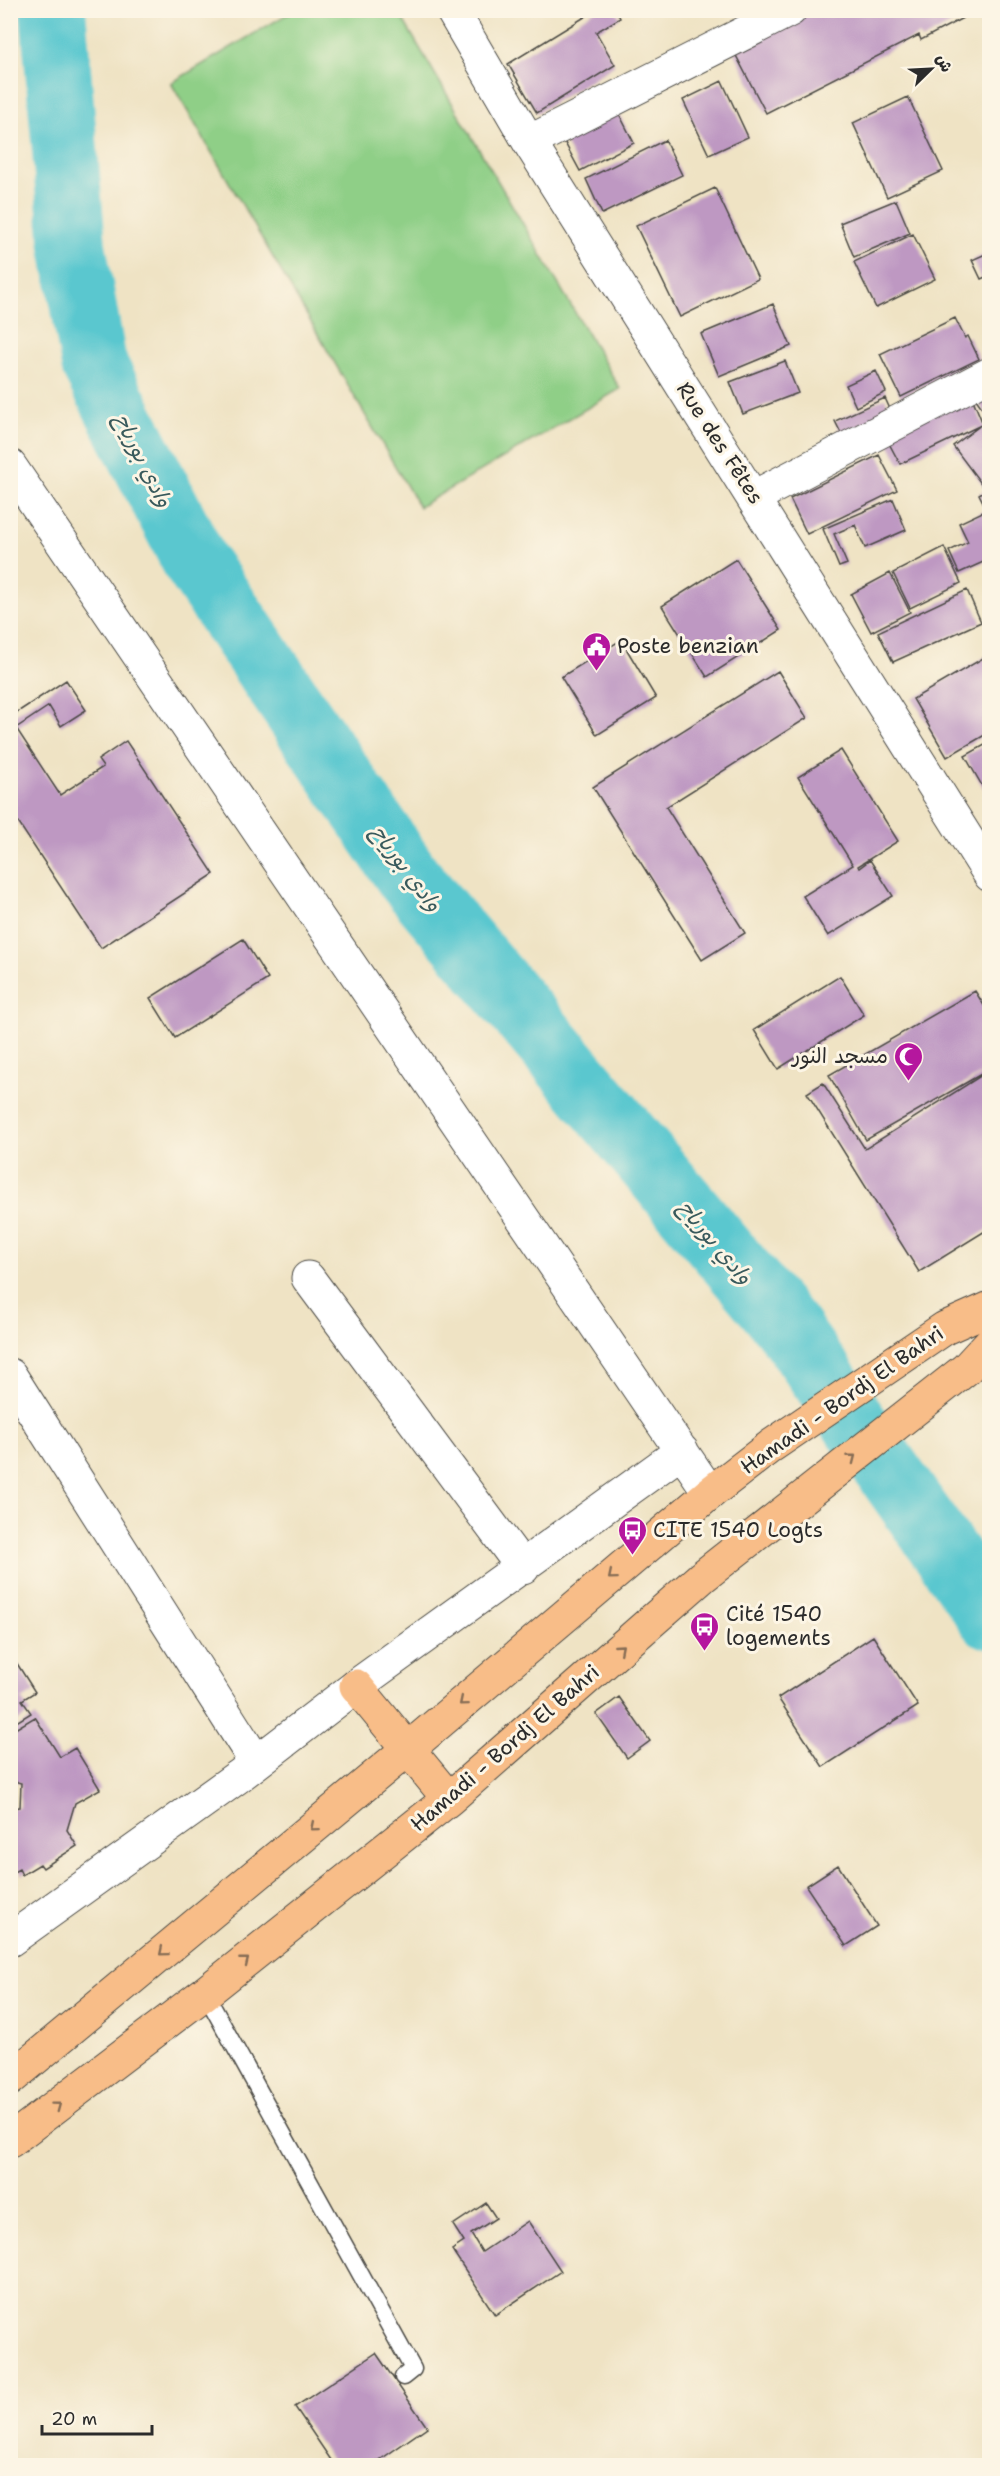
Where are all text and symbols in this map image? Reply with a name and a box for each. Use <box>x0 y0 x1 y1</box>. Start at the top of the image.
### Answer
north arrow <box>901 39 961 99</box>
text: ش <box>931 51 957 75</box>
street label: Rue des Fêtes <box>670 376 770 510</box>
water label: وادي بورياح <box>106 408 179 512</box>
public building icon: Poste benzian <box>580 630 612 672</box>
place label: Poste benzian <box>617 632 759 660</box>
water label: وادي بورياح <box>363 819 448 918</box>
mosque icon: مسجد النور <box>893 1040 925 1082</box>
place label: مسجد النور <box>790 1042 888 1070</box>
water label: وادي بورياح <box>670 1194 759 1291</box>
street label: Hamadi - Bordj El Bahri <box>735 1319 949 1481</box>
one-way arrow <box>846 1454 857 1465</box>
bus stop icon: CITE 1540 Logts <box>616 1514 648 1556</box>
place label: CITE 1540 Logts <box>653 1516 823 1544</box>
one-way arrow <box>608 1569 619 1580</box>
place label: Cité 1540 logements <box>726 1600 831 1652</box>
bus stop icon: Cité 1540 logements <box>689 1610 721 1652</box>
one-way arrow <box>614 1644 624 1655</box>
street label: Hamadi - Bordj El Bahri <box>405 1658 605 1838</box>
one-way arrow <box>459 1695 470 1706</box>
one-way arrow <box>310 1820 321 1831</box>
one-way arrow <box>159 1944 170 1955</box>
one-way arrow <box>238 1958 249 1969</box>
one-way arrow <box>51 2102 62 2113</box>
scale bar <box>42 2398 152 2436</box>
text: 20 m <box>51 2407 97 2431</box>

